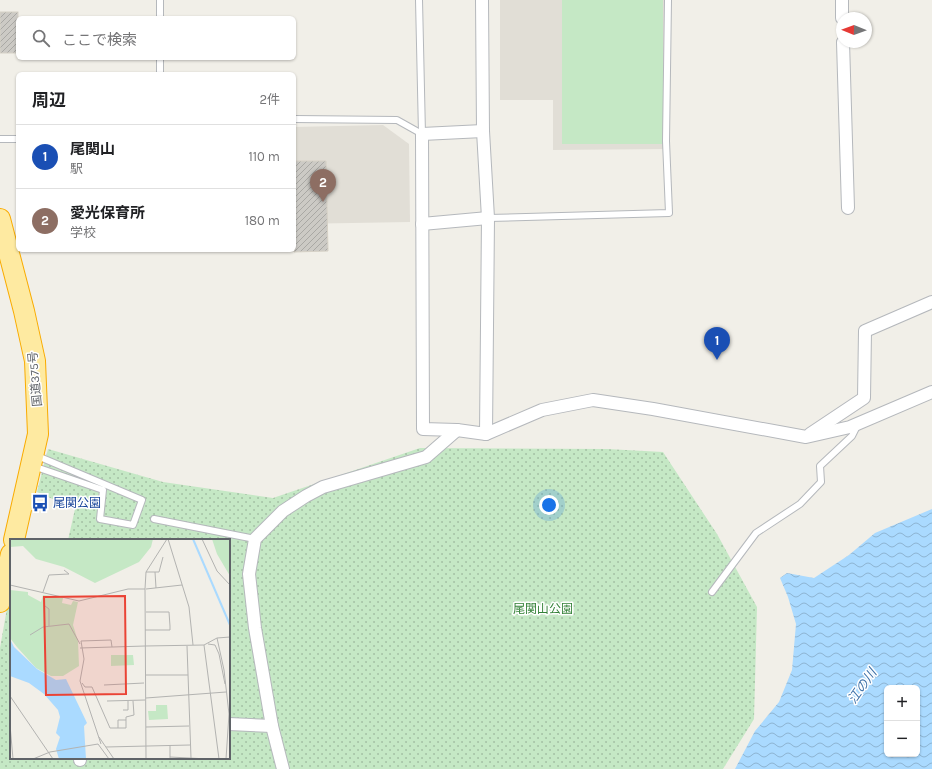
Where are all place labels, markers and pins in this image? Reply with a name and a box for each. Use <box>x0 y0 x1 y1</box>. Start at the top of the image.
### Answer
pin: 2 <box>310 169 336 202</box>
pin: 1 <box>704 327 730 360</box>
bus stop icon: 尾関公園 <box>30 493 50 513</box>
place label: 尾関公園 <box>53 496 101 510</box>

